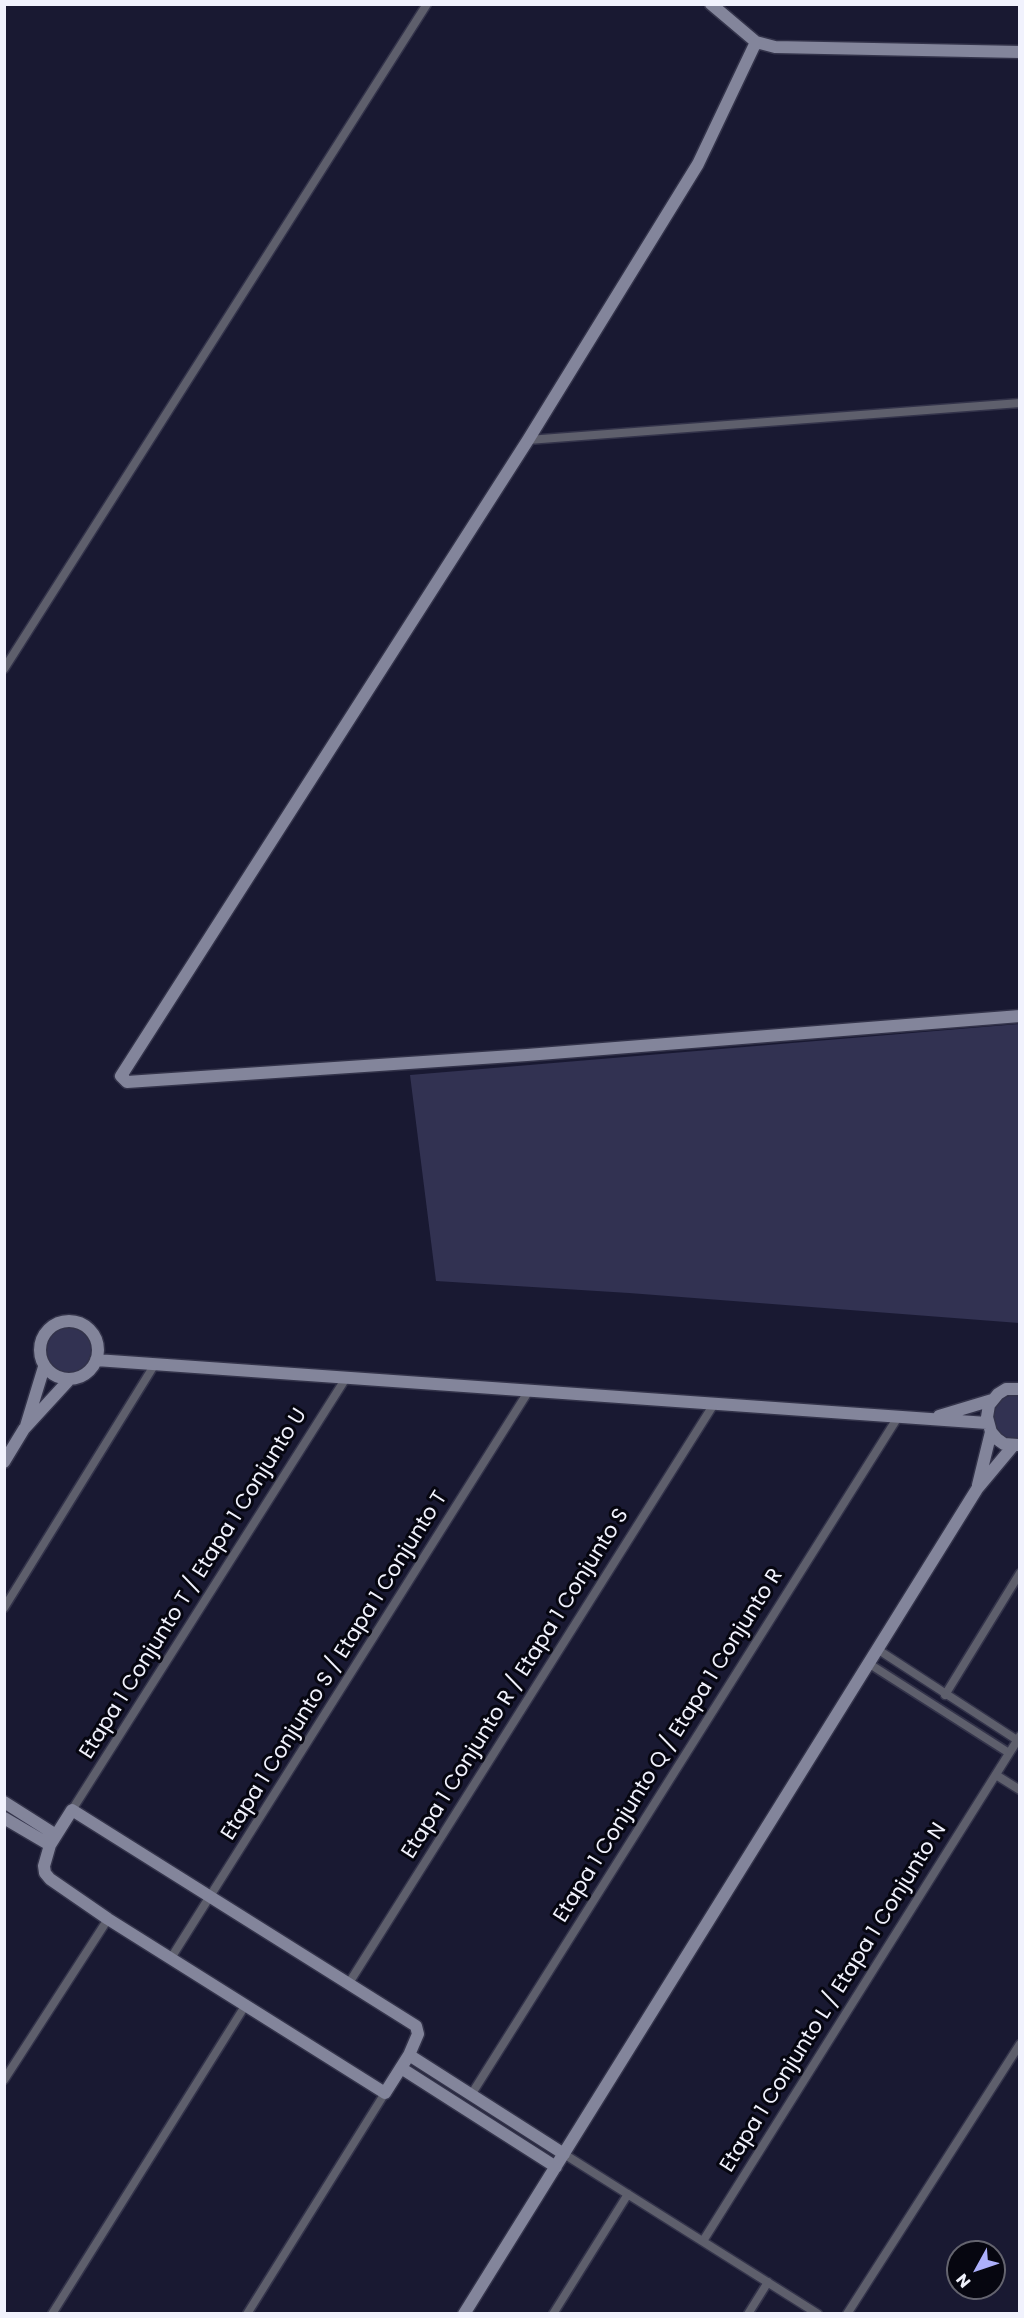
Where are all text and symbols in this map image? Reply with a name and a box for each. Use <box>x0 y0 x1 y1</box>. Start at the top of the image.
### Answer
street label: Etapa 1 Conjunto T / Etapa 1 Conjunto U <box>75 1404 313 1764</box>
street label: Etapa 1 Conjunto S / Etapa 1 Conjunto T <box>217 1487 453 1845</box>
street label: Etapa 1 Conjunto R / Etapa 1 Conjunto S <box>397 1504 635 1864</box>
street label: Etapa 1 Conjunto Q / Etapa 1 Conjunto R <box>549 1565 789 1927</box>
street label: Etapa 1 Conjunto L / Etapa 1 Conjunto N <box>716 1819 952 2177</box>
north arrow <box>946 2240 1006 2300</box>
text: N <box>951 2269 976 2293</box>

